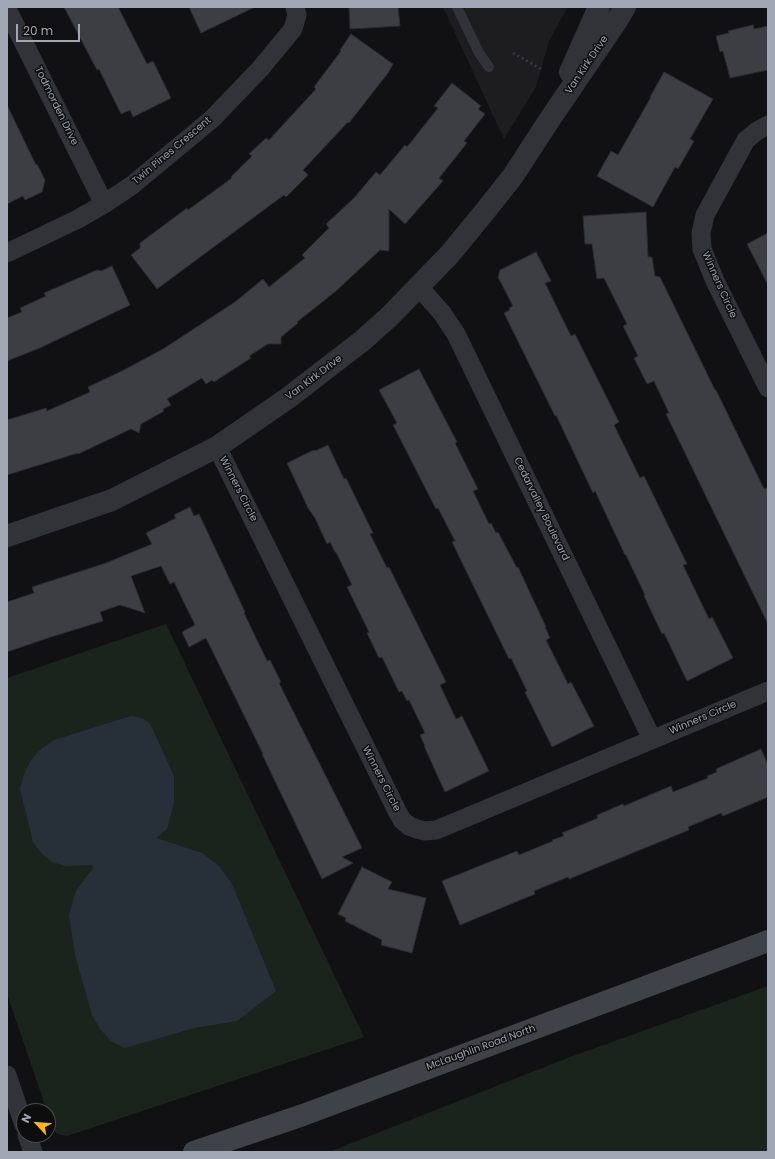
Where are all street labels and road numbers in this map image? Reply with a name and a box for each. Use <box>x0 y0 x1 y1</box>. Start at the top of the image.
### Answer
street label: Van Kirk Drive <box>563 34 611 96</box>
street label: Todmorden Drive <box>32 65 80 147</box>
street label: Twin Pines Crescent <box>130 115 214 187</box>
street label: Winners Circle <box>699 250 739 320</box>
street label: Van Kirk Drive <box>283 353 345 403</box>
street label: Winners Circle <box>216 454 260 524</box>
street label: Cedarvalley Boulevard <box>511 455 571 563</box>
street label: Winners Circle <box>668 699 738 737</box>
street label: Winners Circle <box>359 744 403 814</box>
street label: McLaughlin Road North <box>425 1023 537 1073</box>

